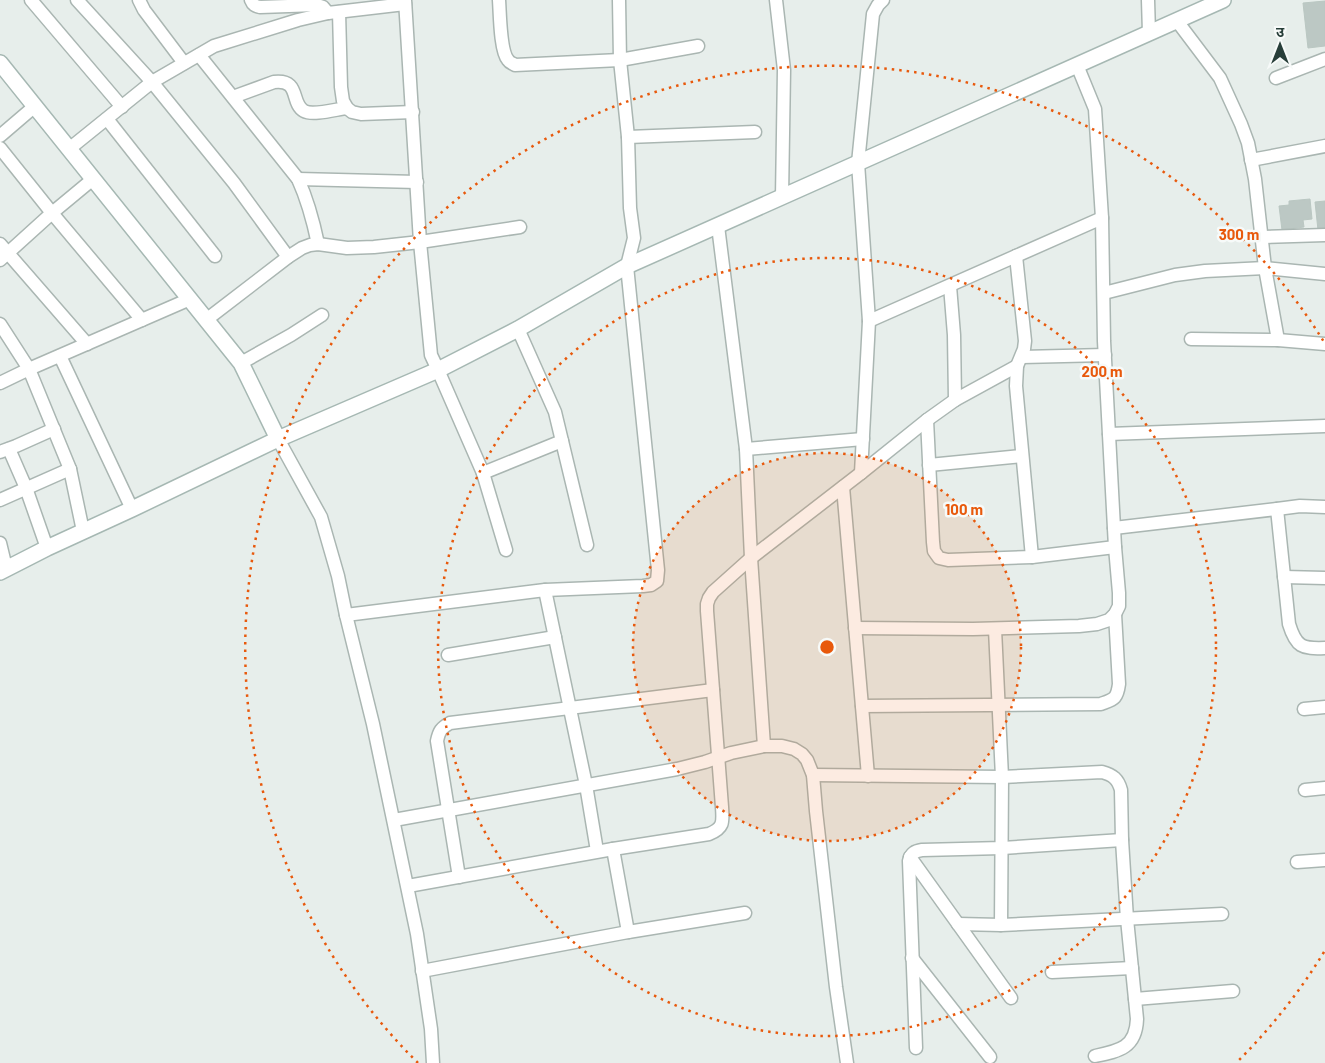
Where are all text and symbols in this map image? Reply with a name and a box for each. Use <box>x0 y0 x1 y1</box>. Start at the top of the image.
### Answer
north arrow <box>1255 20 1305 70</box>
text: उ <box>1276 23 1285 40</box>
text: 300 m <box>1219 225 1259 243</box>
text: 200 m <box>1081 362 1123 380</box>
text: 100 m <box>945 500 983 518</box>
centre of rings <box>818 638 836 656</box>

